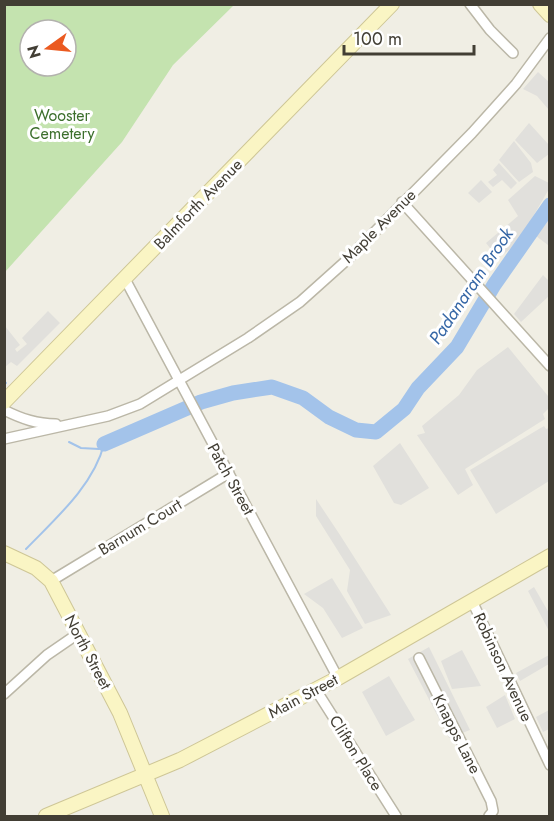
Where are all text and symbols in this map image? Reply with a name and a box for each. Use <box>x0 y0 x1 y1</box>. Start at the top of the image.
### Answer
north arrow <box>18 18 78 78</box>
scale bar <box>344 18 474 56</box>
text: 100 m <box>353 26 402 52</box>
text: N <box>21 43 47 61</box>
park label: Wooster Cemetery <box>29 104 95 145</box>
street label: Balmforth Avenue <box>149 153 247 255</box>
street label: Maple Avenue <box>337 184 421 268</box>
water label: Padanaram Brook <box>422 222 520 349</box>
street label: Patch Street <box>202 439 260 519</box>
street label: Barnum Court <box>94 493 186 561</box>
street label: Robinson Avenue <box>468 609 538 725</box>
street label: North Street <box>59 610 117 694</box>
street label: Main Street <box>264 668 342 724</box>
street label: Knapps Lane <box>427 690 487 778</box>
street label: Clifton Place <box>324 711 388 795</box>

